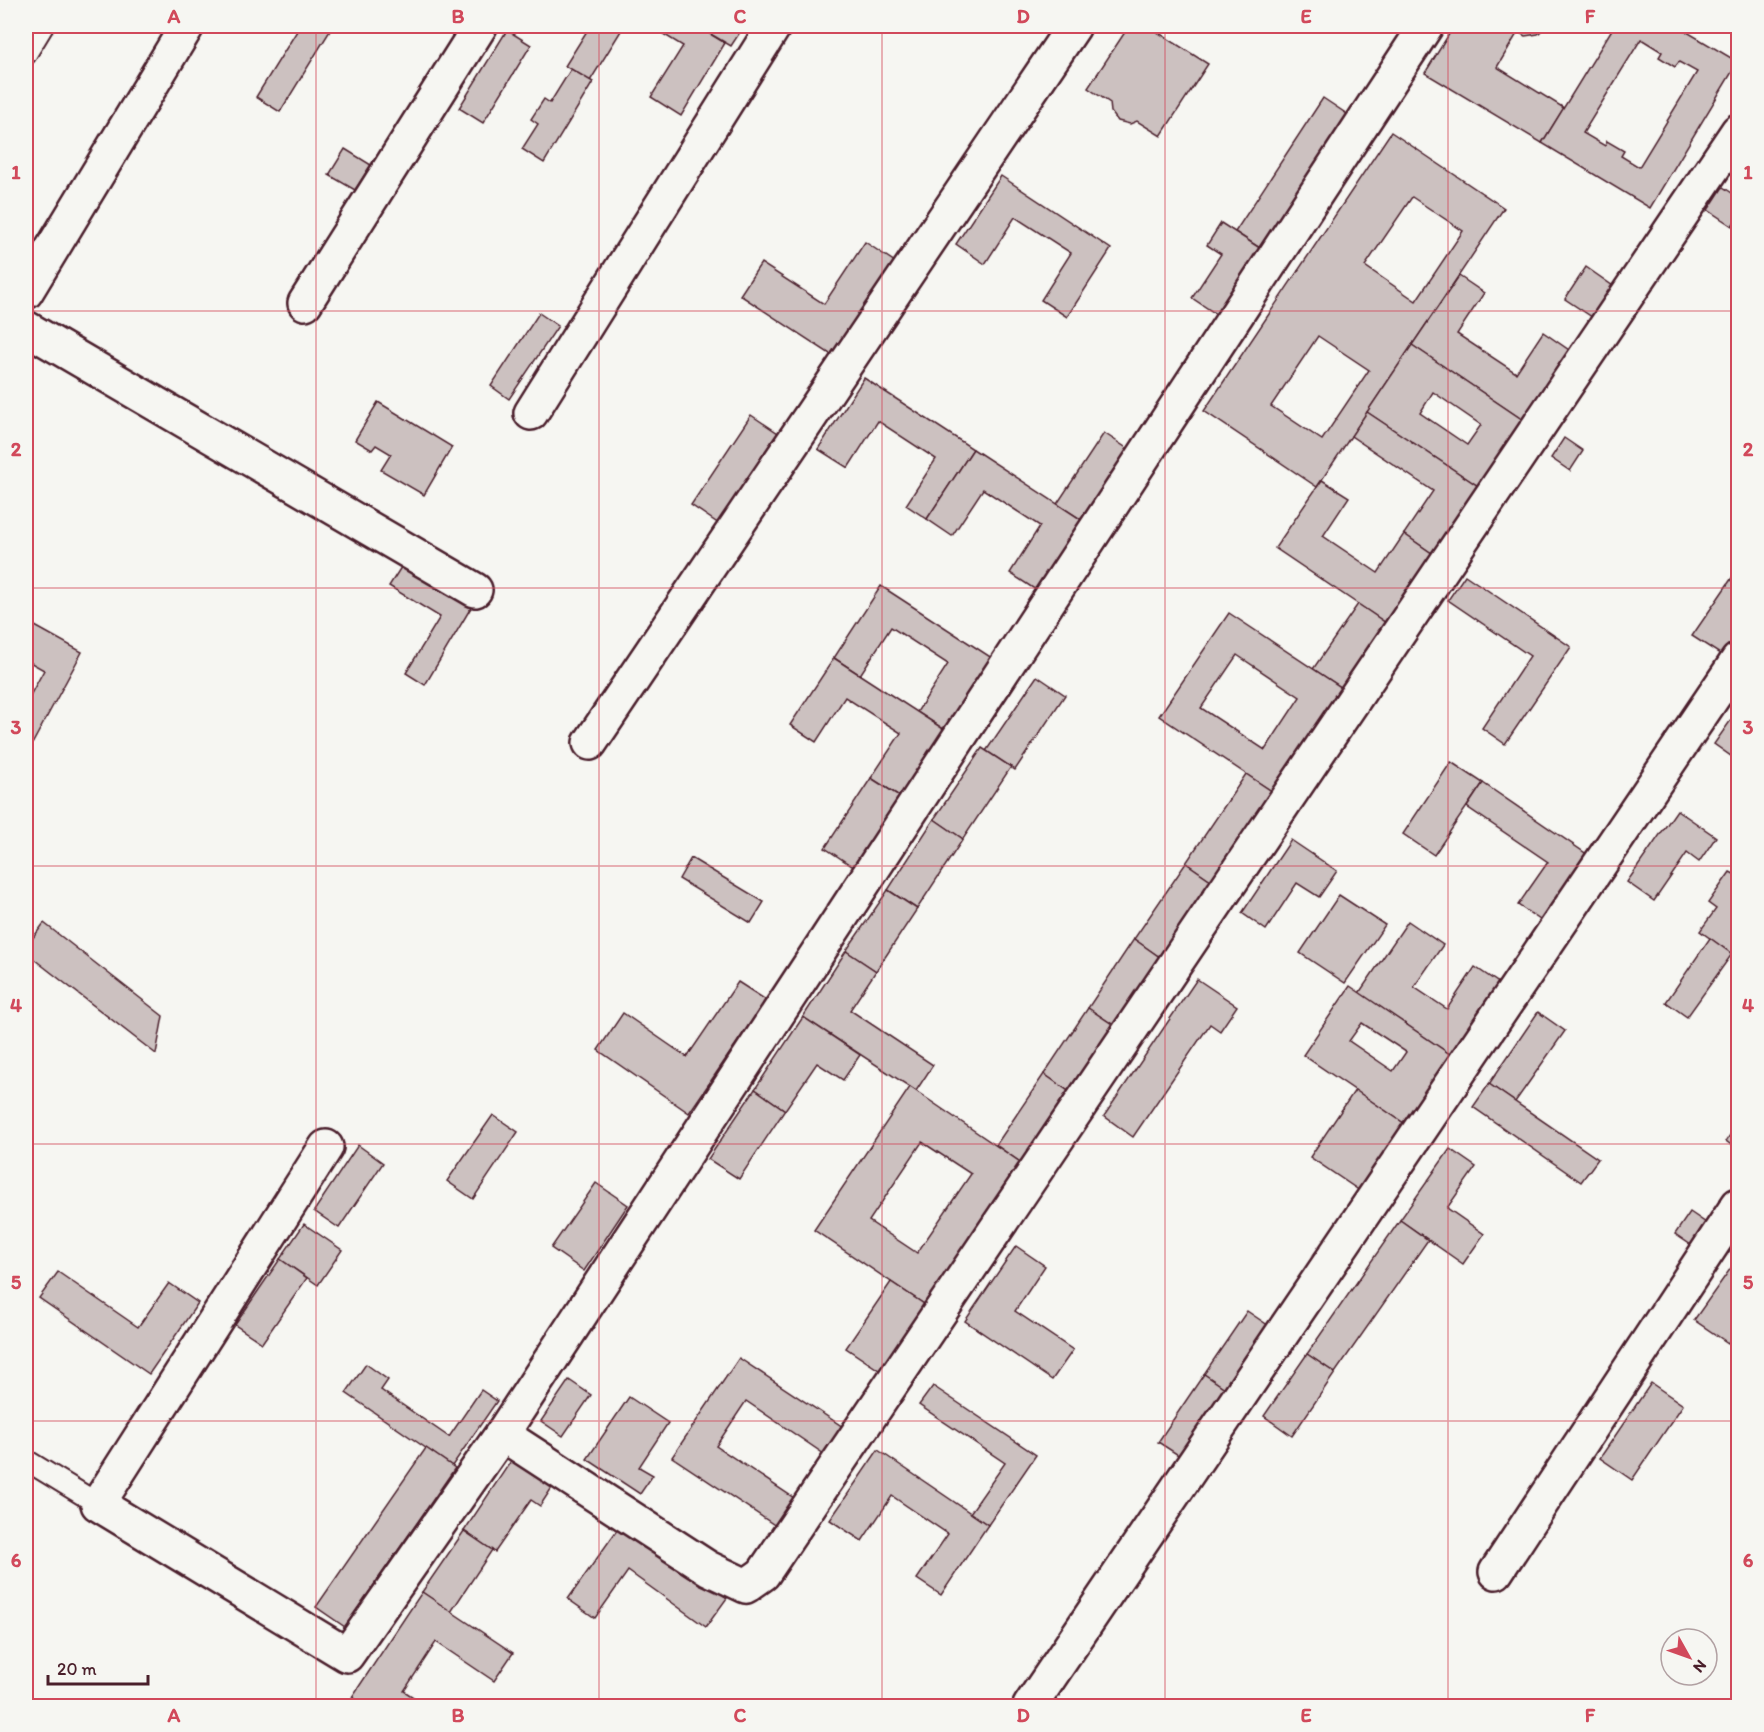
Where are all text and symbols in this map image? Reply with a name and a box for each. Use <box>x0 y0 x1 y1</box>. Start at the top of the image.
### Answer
text: A <box>167 4 181 28</box>
text: B <box>452 4 465 28</box>
text: C <box>734 4 747 28</box>
text: D <box>1016 4 1030 28</box>
text: E <box>1300 4 1312 28</box>
text: F <box>1585 4 1596 28</box>
text: 1 <box>11 160 21 184</box>
text: 1 <box>1743 160 1753 184</box>
text: 2 <box>11 437 22 461</box>
text: 2 <box>1743 437 1754 461</box>
text: 3 <box>11 715 22 739</box>
text: 3 <box>1743 715 1754 739</box>
text: 4 <box>10 993 22 1017</box>
text: 4 <box>1742 993 1754 1017</box>
text: 5 <box>11 1270 22 1294</box>
text: 5 <box>1743 1270 1754 1294</box>
text: 6 <box>11 1548 22 1572</box>
text: 6 <box>1743 1548 1754 1572</box>
north arrow <box>1659 1627 1719 1687</box>
scale bar <box>48 1648 148 1686</box>
text: N <box>1689 1656 1711 1677</box>
text: 20 m <box>57 1658 97 1680</box>
text: A <box>167 1703 181 1727</box>
text: B <box>452 1703 465 1727</box>
text: C <box>734 1703 747 1727</box>
text: D <box>1016 1703 1030 1727</box>
text: E <box>1300 1703 1312 1727</box>
text: F <box>1585 1703 1596 1727</box>

